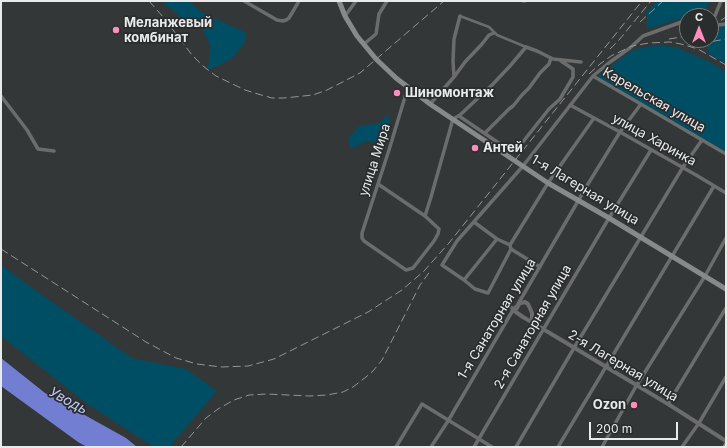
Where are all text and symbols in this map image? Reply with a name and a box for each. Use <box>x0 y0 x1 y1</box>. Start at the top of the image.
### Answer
north arrow <box>679 8 719 48</box>
text: С <box>695 10 703 24</box>
place label: Меланжевый комбинат <box>124 15 212 46</box>
marker: Меланжевый комбинат <box>111 25 121 35</box>
street label: Карельская улица <box>600 64 708 136</box>
place label: Шиномонтаж <box>405 85 494 101</box>
marker: Шиномонтаж <box>392 88 402 98</box>
street label: улица Харинка <box>609 110 699 170</box>
street label: улица Мира <box>356 122 394 198</box>
place label: Антей <box>483 140 523 156</box>
marker: Антей <box>470 143 480 153</box>
street label: 1-я Лагерная улица <box>528 152 642 228</box>
street label: 1-я Санаторная улица <box>455 256 539 382</box>
street label: 2-я Санаторная улица <box>491 262 575 392</box>
street label: 2-я Лагерная улица <box>565 327 681 405</box>
water label: Уводь <box>46 384 90 418</box>
place label: Ozon <box>593 397 626 413</box>
marker: Ozon <box>629 400 639 410</box>
scale bar <box>591 414 680 440</box>
text: 200 m <box>596 421 632 436</box>

